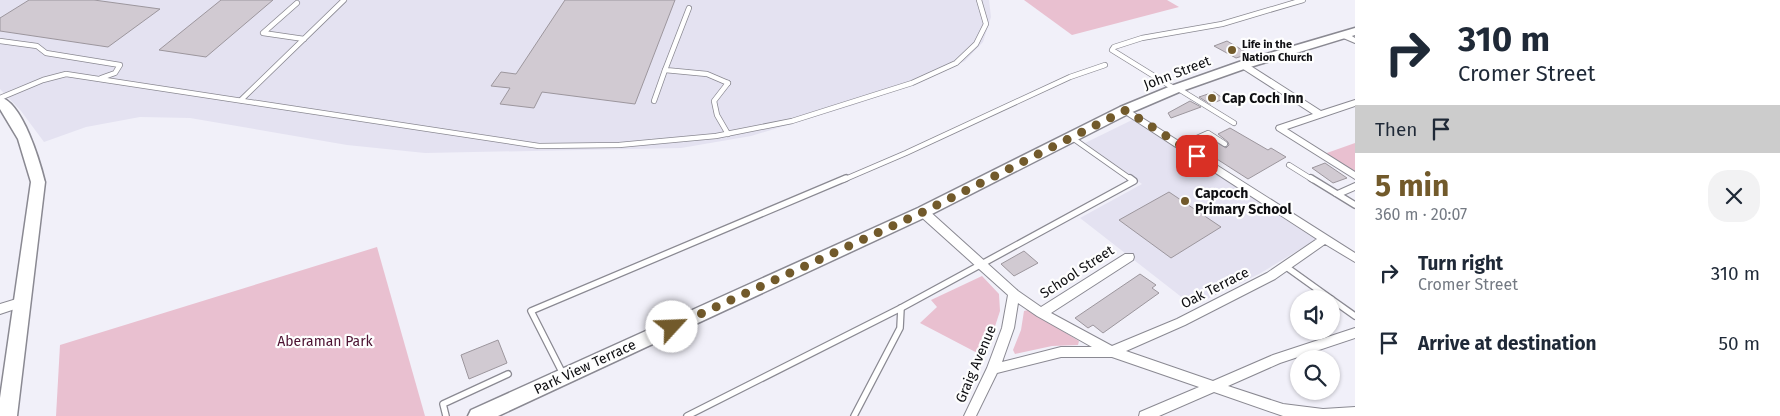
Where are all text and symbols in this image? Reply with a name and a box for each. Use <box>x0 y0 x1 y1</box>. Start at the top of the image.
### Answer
text: 310 m <box>1458 18 1550 60</box>
icon: right <box>1375 20 1440 85</box>
place label: Life in the Nation Church <box>1242 38 1313 64</box>
marker: Life in the Nation Church <box>1226 44 1238 56</box>
street label: John Street <box>1141 52 1214 94</box>
text: Cromer Street <box>1458 60 1596 87</box>
place label: Cap Coch Inn <box>1222 90 1304 107</box>
marker: Cap Coch Inn <box>1206 92 1218 104</box>
icon: arrive <box>1427 115 1455 143</box>
text: Then <box>1375 118 1417 141</box>
pin <box>1176 135 1218 177</box>
icon: arrive <box>1183 142 1211 170</box>
text: 5 min <box>1375 168 1449 204</box>
button: close <box>1708 170 1760 222</box>
place label: Capcoch Primary School <box>1195 185 1293 218</box>
marker: Capcoch Primary School <box>1179 195 1191 207</box>
text: 360 m · 20:07 <box>1375 205 1467 224</box>
street label: School Street <box>1037 241 1118 302</box>
text: Turn right <box>1418 252 1503 275</box>
icon: right <box>1375 259 1403 287</box>
text: 310 m <box>1711 262 1760 285</box>
street label: Oak Terrace <box>1178 264 1252 312</box>
text: Cromer Street <box>1418 275 1518 294</box>
map controls <box>1290 290 1340 400</box>
button: sound <box>1290 290 1340 340</box>
position arrow <box>645 300 697 352</box>
street label: Graig Avenue <box>952 323 1000 405</box>
icon: arrive <box>1375 329 1403 357</box>
text: Arrive at destination <box>1418 332 1597 355</box>
text: 50 m <box>1719 332 1760 355</box>
park label: Aberaman Park <box>277 333 374 350</box>
street label: Park View Terrace <box>531 336 639 398</box>
button: search <box>1290 350 1340 400</box>

